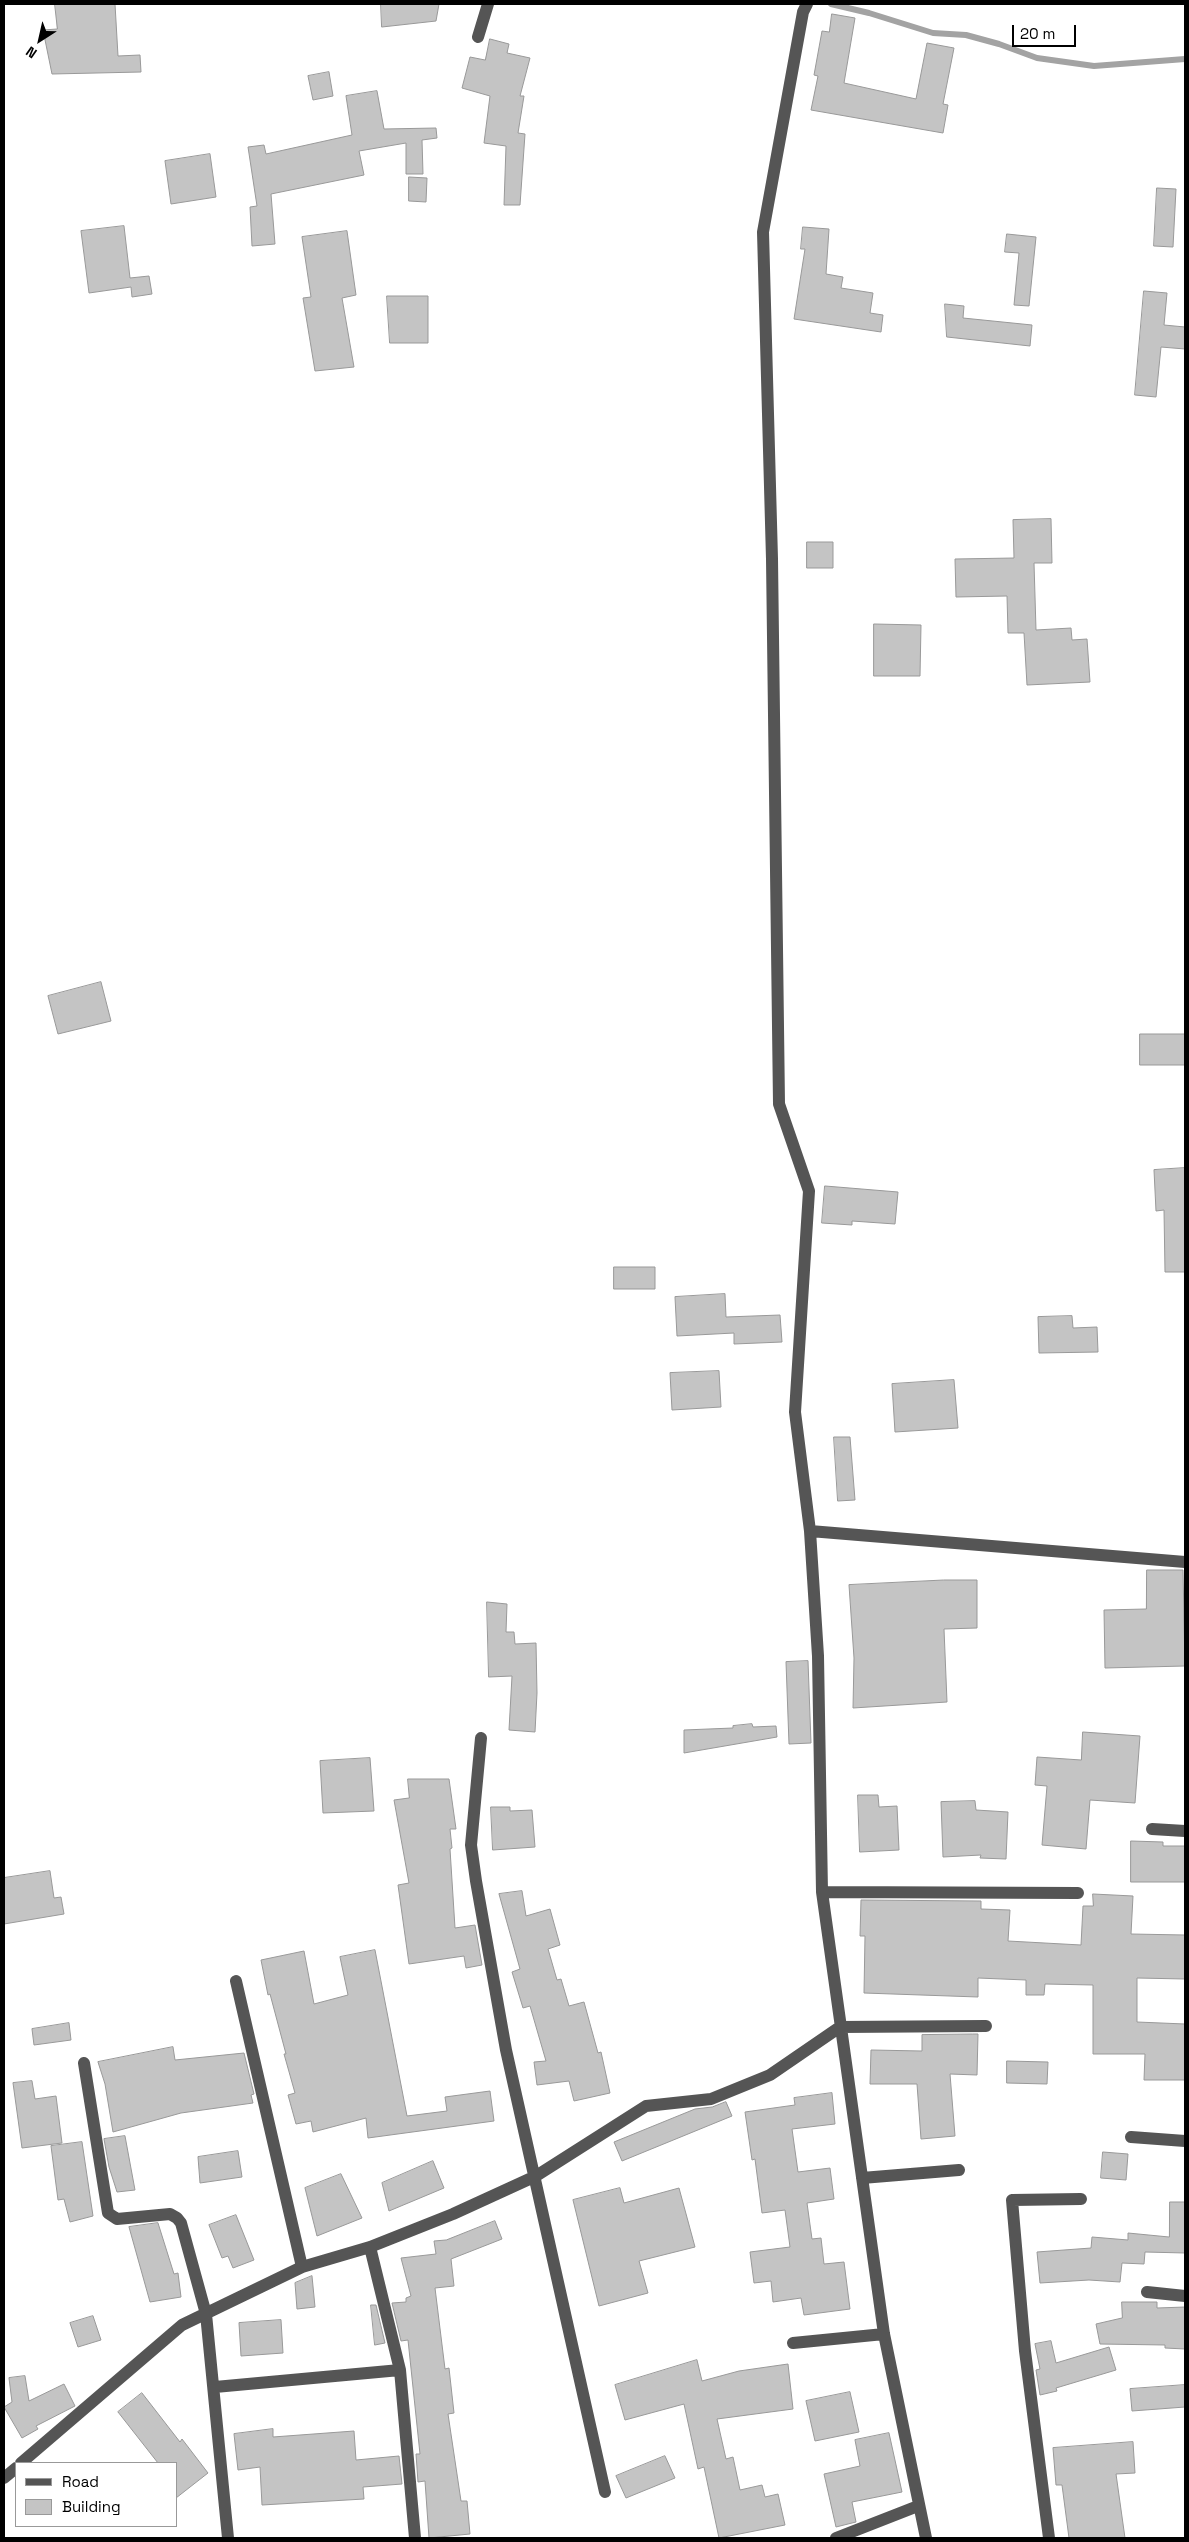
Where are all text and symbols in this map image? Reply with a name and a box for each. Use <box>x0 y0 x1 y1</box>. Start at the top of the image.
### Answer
north arrow <box>15 15 65 65</box>
scale bar <box>1014 15 1078 47</box>
text: 20 m <box>1020 24 1055 43</box>
text: N <box>22 42 40 62</box>
legend <box>15 2462 178 2527</box>
text: Road <box>62 2472 99 2491</box>
text: Building <box>62 2497 121 2516</box>

